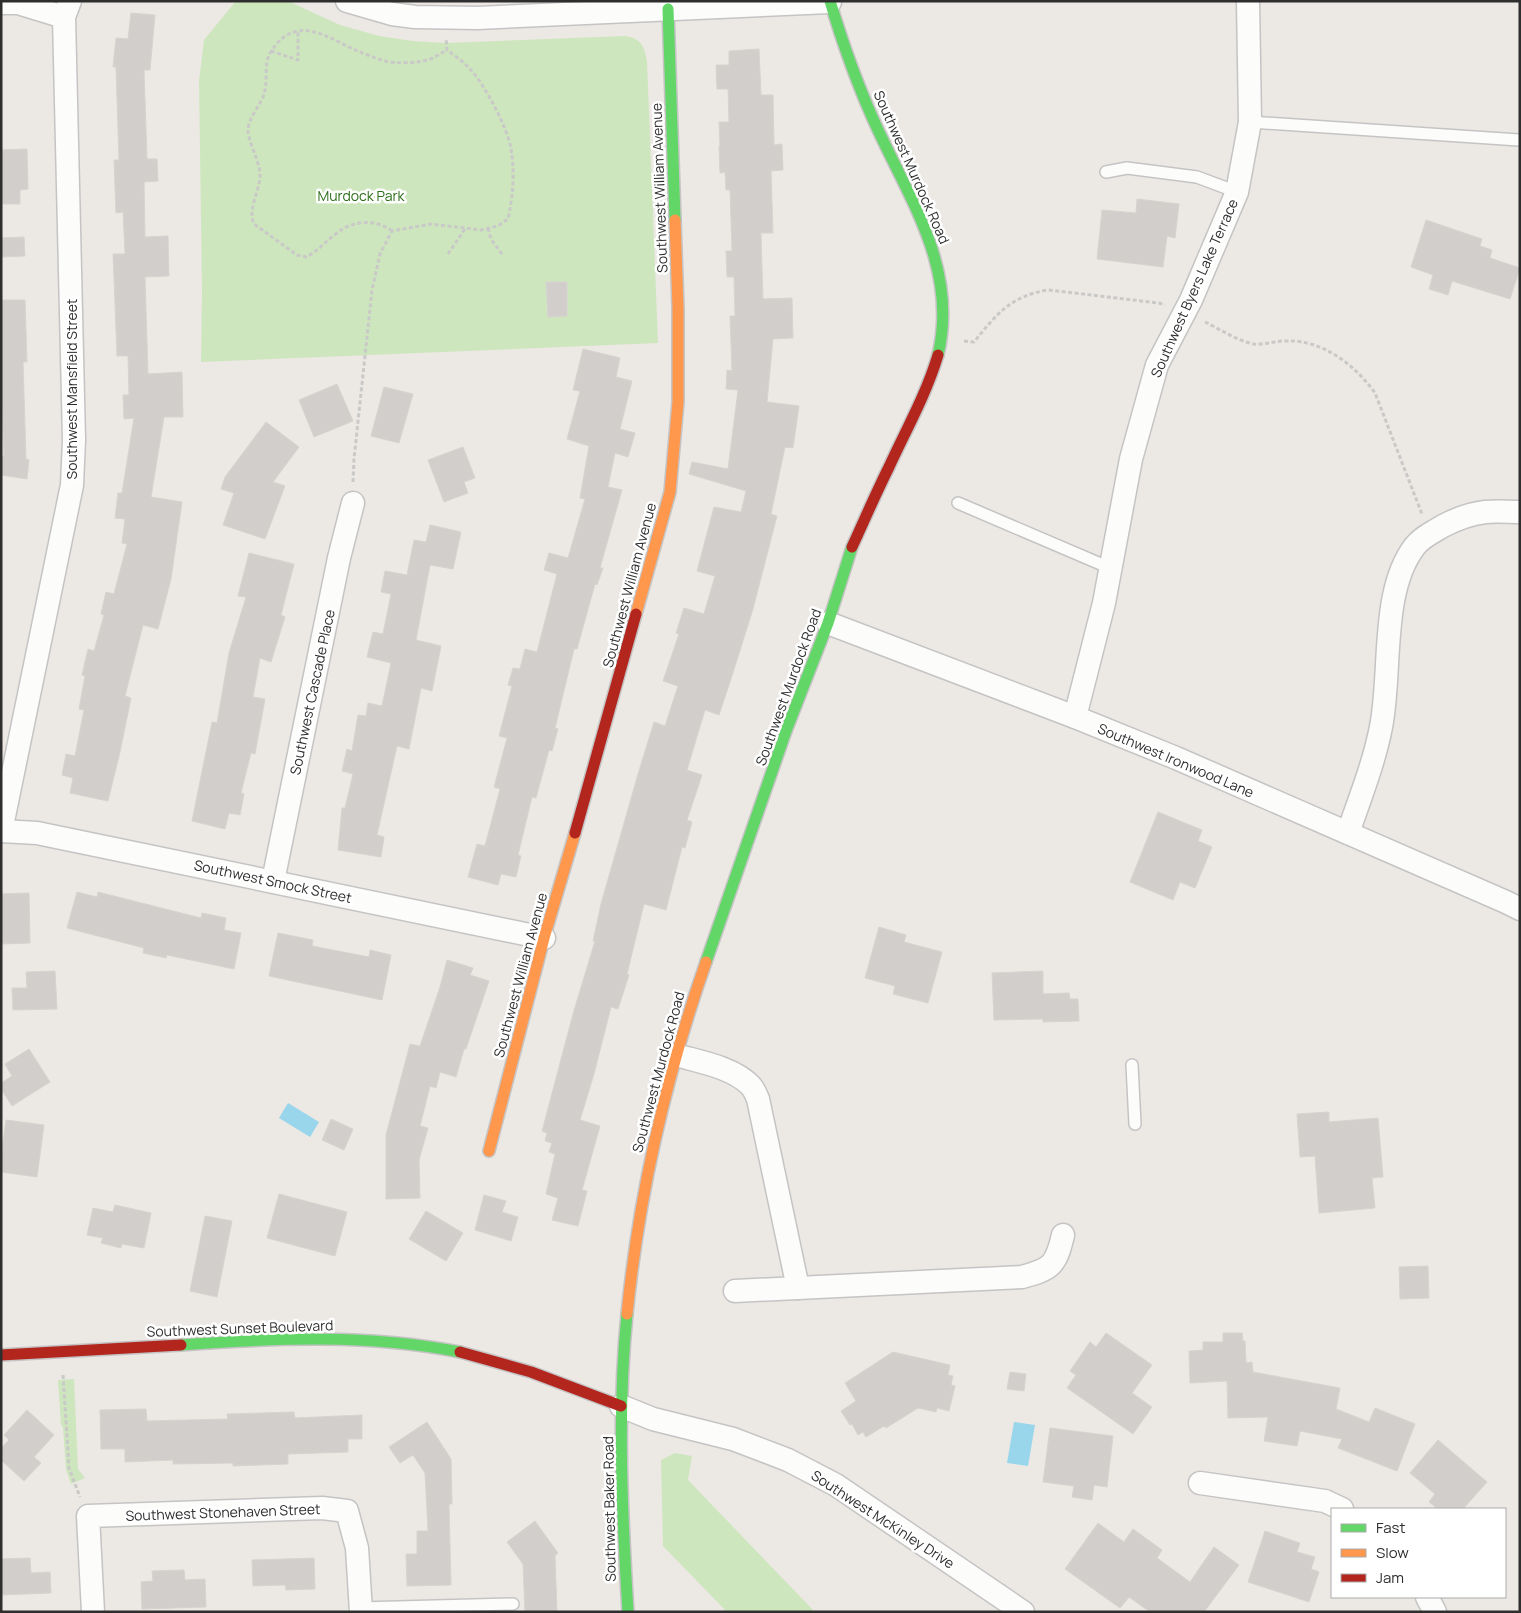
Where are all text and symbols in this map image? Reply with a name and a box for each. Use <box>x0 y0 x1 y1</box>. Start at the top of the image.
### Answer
street label: Southwest Murdock Road <box>870 87 954 247</box>
street label: Southwest William Avenue <box>647 103 671 273</box>
park label: Murdock Park <box>318 186 406 205</box>
street label: Southwest Byers Lake Terrace <box>1146 196 1242 380</box>
street label: Southwest Mansfield Street <box>62 298 81 479</box>
street label: Southwest William Avenue <box>598 501 660 669</box>
street label: Southwest Murdock Road <box>751 606 825 768</box>
street label: Southwest Cascade Place <box>285 608 339 776</box>
street label: Southwest Ironwood Lane <box>1095 718 1257 802</box>
street label: Southwest Smock Street <box>192 855 354 907</box>
street label: Southwest William Avenue <box>489 891 551 1059</box>
street label: Southwest Murdock Road <box>627 989 689 1155</box>
street label: Southwest Sunset Boulevard <box>146 1315 334 1341</box>
street label: Southwest Baker Road <box>598 1436 620 1582</box>
street label: Southwest McKinley Drive <box>808 1465 958 1573</box>
street label: Southwest Stonehaven Street <box>125 1499 321 1525</box>
legend <box>1331 1508 1506 1598</box>
text: Fast <box>1376 1517 1405 1538</box>
text: Slow <box>1376 1542 1409 1563</box>
text: Jam <box>1376 1567 1404 1588</box>

